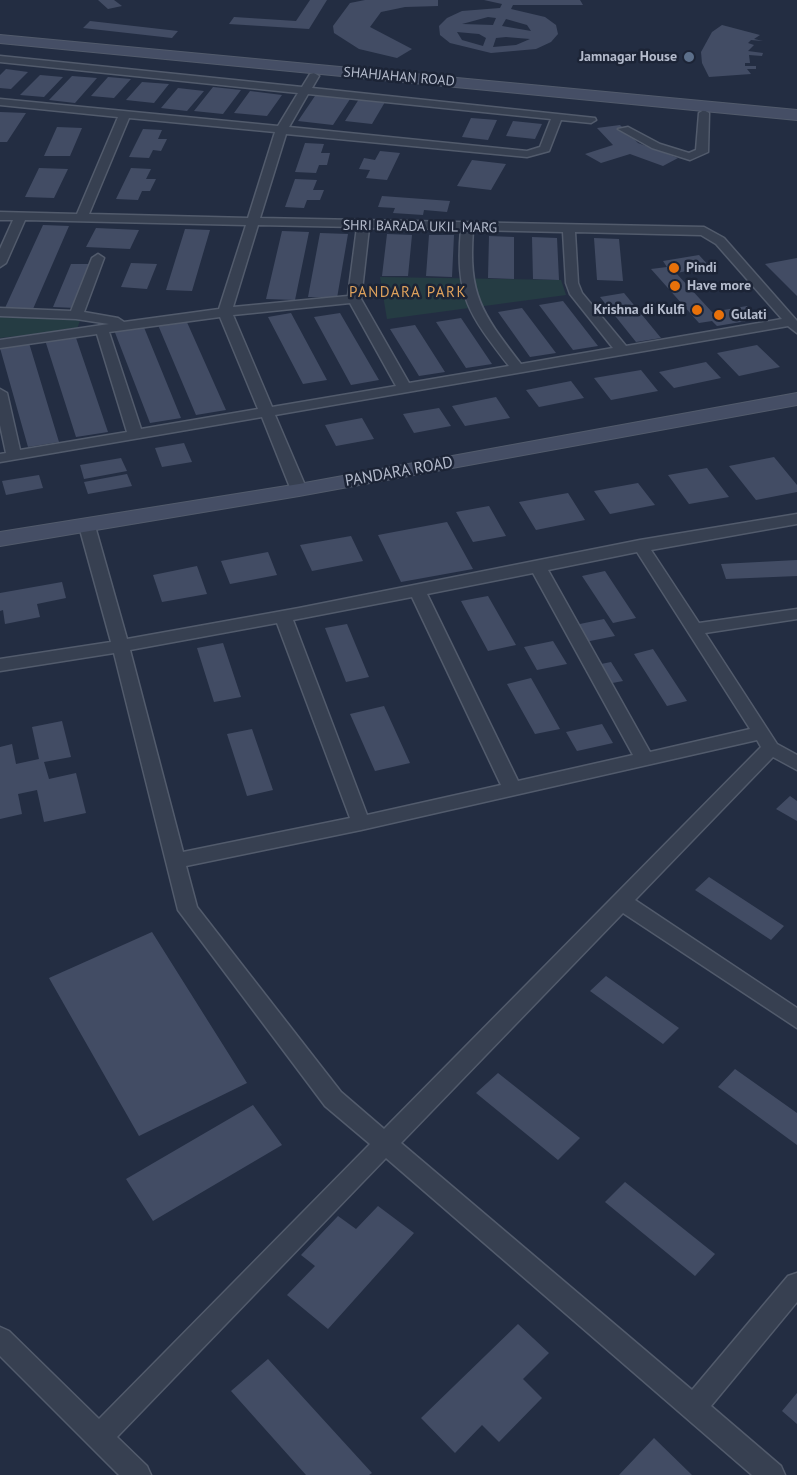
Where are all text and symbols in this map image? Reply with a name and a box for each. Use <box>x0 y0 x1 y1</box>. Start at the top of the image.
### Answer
place label: Jamnagar House <box>579 49 677 65</box>
marker: Jamnagar House <box>682 50 696 64</box>
street label: SHAHJAHAN ROAD <box>343 64 455 90</box>
street label: SHRI BARADA UKIL MARG <box>343 217 497 237</box>
place label: Pindi <box>686 260 717 276</box>
marker: Pindi <box>667 261 681 275</box>
place label: Have more <box>687 278 751 294</box>
marker: Have more <box>668 279 682 293</box>
district label: PANDARA PARK <box>349 284 467 302</box>
place label: Krishna di Kulfi <box>594 302 685 318</box>
marker: Krishna di Kulfi <box>690 303 704 317</box>
place label: Gulati <box>731 307 767 323</box>
marker: Gulati <box>712 308 726 322</box>
street label: PANDARA ROAD <box>343 453 455 491</box>

